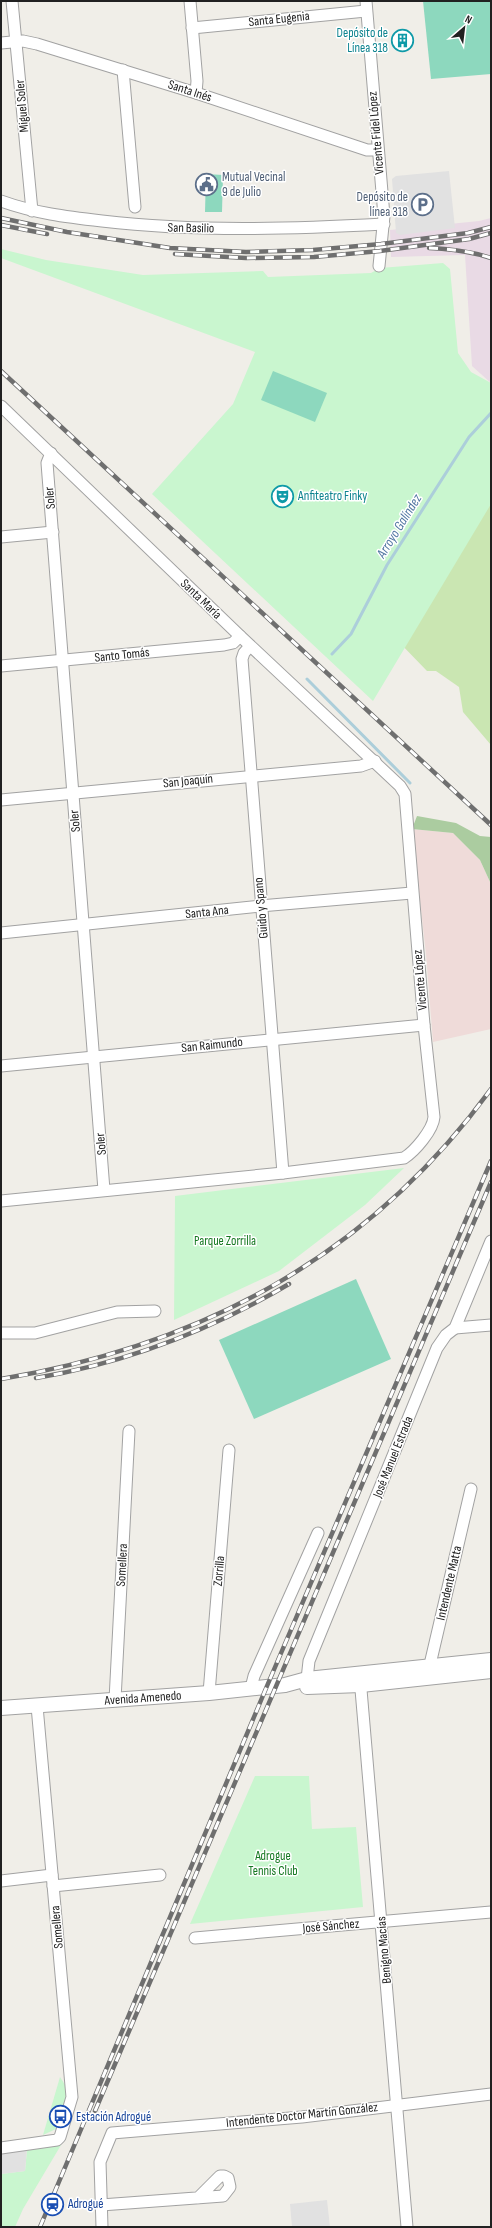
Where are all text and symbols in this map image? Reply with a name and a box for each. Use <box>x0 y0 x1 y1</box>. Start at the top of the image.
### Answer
street label: Santa Eugenia <box>248 8 310 30</box>
north arrow <box>444 8 484 48</box>
text: N <box>463 12 474 27</box>
place label: Depósito de Línea 318 <box>337 25 388 56</box>
building icon: Depósito de Línea 318 <box>390 27 416 53</box>
street label: Santa Inés <box>166 76 214 106</box>
street label: Miguel Soler <box>12 79 32 133</box>
street label: Vicente Fidel López <box>364 90 388 175</box>
place label: Mutual Vecinal 9 de Julio <box>222 169 285 200</box>
public building icon: Mutual Vecinal 9 de Julio <box>193 171 219 197</box>
place label: Depósito de línea 318 <box>357 189 408 220</box>
parking icon: Depósito de línea 318 <box>410 191 436 217</box>
street label: San Basilio <box>168 220 214 236</box>
theatre icon: Anfiteatro Finky <box>269 483 295 509</box>
street label: Soler <box>41 486 59 510</box>
place label: Anfiteatro Finky <box>297 488 367 504</box>
water label: Arroyo Galíndez <box>372 490 426 562</box>
street label: Santa María <box>177 576 225 622</box>
street label: Santo Tomás <box>94 644 151 666</box>
street label: San Joaquín <box>162 770 214 792</box>
street label: Soler <box>66 809 84 833</box>
street label: Guido y Spano <box>250 877 272 939</box>
street label: Santa Ana <box>184 902 230 922</box>
street label: Vicente López <box>409 949 431 1011</box>
street label: San Raimundo <box>181 1034 243 1056</box>
street label: Soler <box>92 1132 110 1156</box>
park label: Parque Zorrilla <box>194 1233 256 1249</box>
street label: José Manuel Estrada <box>369 1414 417 1501</box>
street label: Somellera <box>113 1543 131 1587</box>
street label: Intendente Matta <box>433 1544 465 1622</box>
street label: Zorrilla <box>210 1555 228 1587</box>
street label: Avenida Amenedo <box>103 1687 182 1709</box>
park label: Adrogue Tennis Club <box>248 1848 298 1879</box>
street label: Somellera <box>47 1905 67 1949</box>
street label: Benigno Macías <box>373 1915 395 1984</box>
street label: José Sánchez <box>301 1916 360 1937</box>
street label: Intendente Doctor Martín González <box>225 2099 379 2131</box>
bus stop icon: Estación Adrogué <box>47 2104 73 2130</box>
place label: Estación Adrogué <box>76 2109 151 2125</box>
station icon: Adrogué <box>40 2191 66 2217</box>
place label: Adrogué <box>67 2196 104 2212</box>

